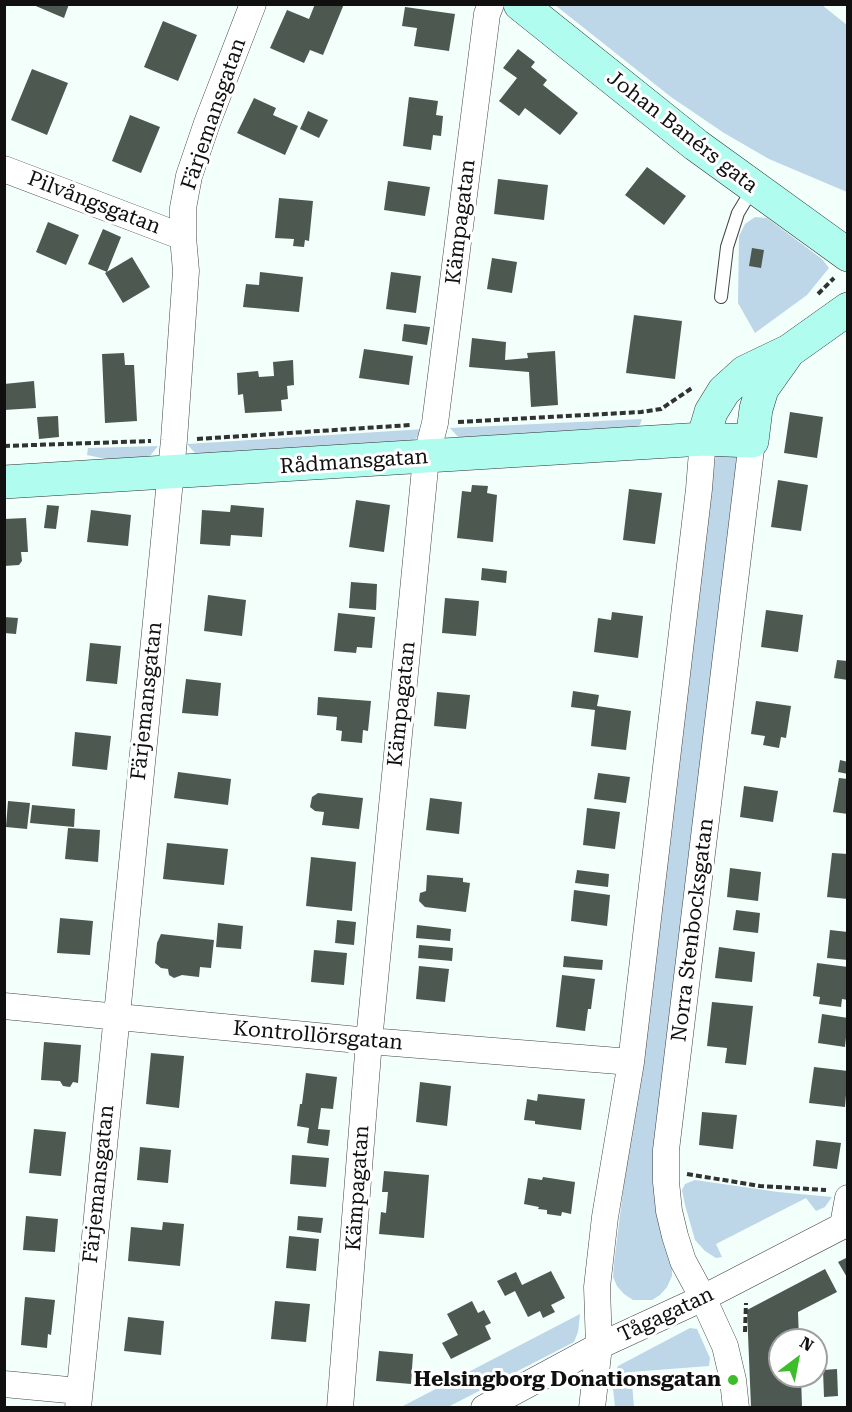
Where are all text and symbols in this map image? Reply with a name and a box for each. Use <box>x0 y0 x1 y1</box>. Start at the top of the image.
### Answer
street label: Färjemansgatan <box>176 35 252 193</box>
street label: Johan Banérs gata <box>602 65 762 199</box>
street label: Kämpagatan <box>441 158 481 286</box>
street label: Pilvångsgatan <box>24 166 164 240</box>
street label: Rådmansgatan <box>279 444 429 480</box>
street label: Färjemansgatan <box>126 621 168 781</box>
street label: Kämpagatan <box>383 640 421 768</box>
street label: Norra Stenbocksgatan <box>667 817 719 1043</box>
street label: Kontrollörsgatan <box>232 1016 404 1056</box>
street label: Färjemansgatan <box>78 1104 120 1264</box>
street label: Kämpagatan <box>341 1124 375 1252</box>
street label: Tågagatan <box>614 1282 718 1348</box>
north arrow <box>768 1328 828 1388</box>
text: N <box>796 1333 817 1355</box>
place label: Helsingborg Donationsgatan <box>414 1367 721 1393</box>
marker: Helsingborg Donationsgatan <box>726 1373 740 1387</box>

